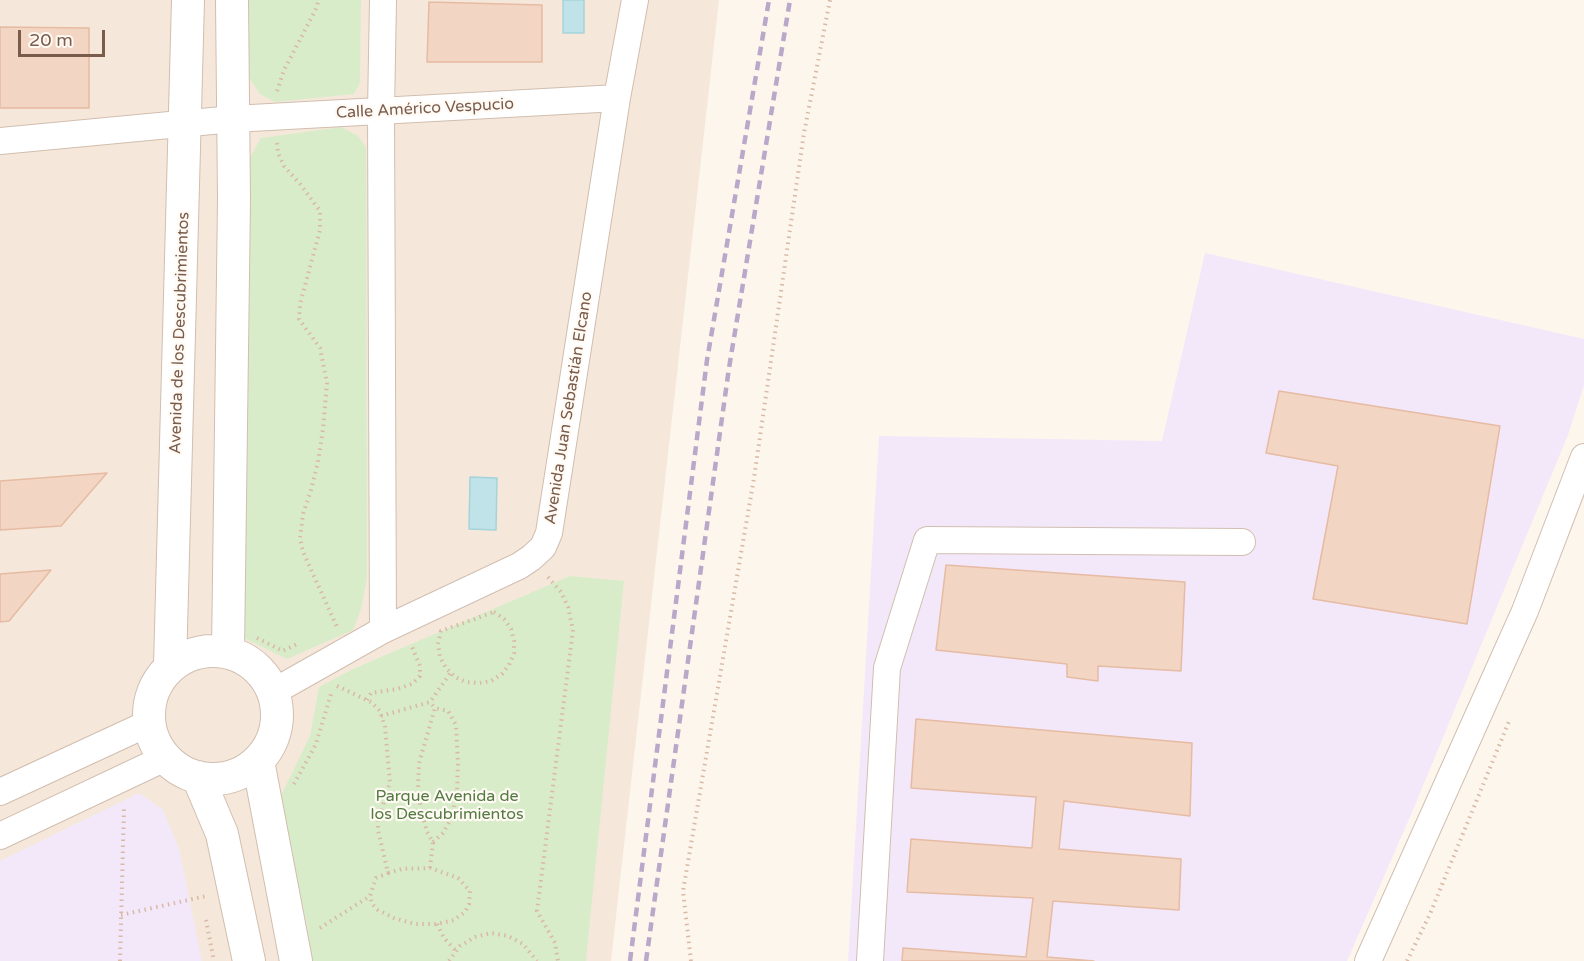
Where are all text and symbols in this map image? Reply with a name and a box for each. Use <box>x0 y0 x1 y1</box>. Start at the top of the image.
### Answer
scale bar <box>21 18 108 56</box>
text: 20 m <box>29 29 73 51</box>
street label: Calle Américo Vespucio <box>335 95 515 123</box>
street label: Avenida de los Descubrimientos <box>166 212 194 454</box>
street label: Avenida Juan Sebastián Elcano <box>541 290 597 526</box>
park label: Parque Avenida de los Descubrimientos <box>370 787 524 825</box>

